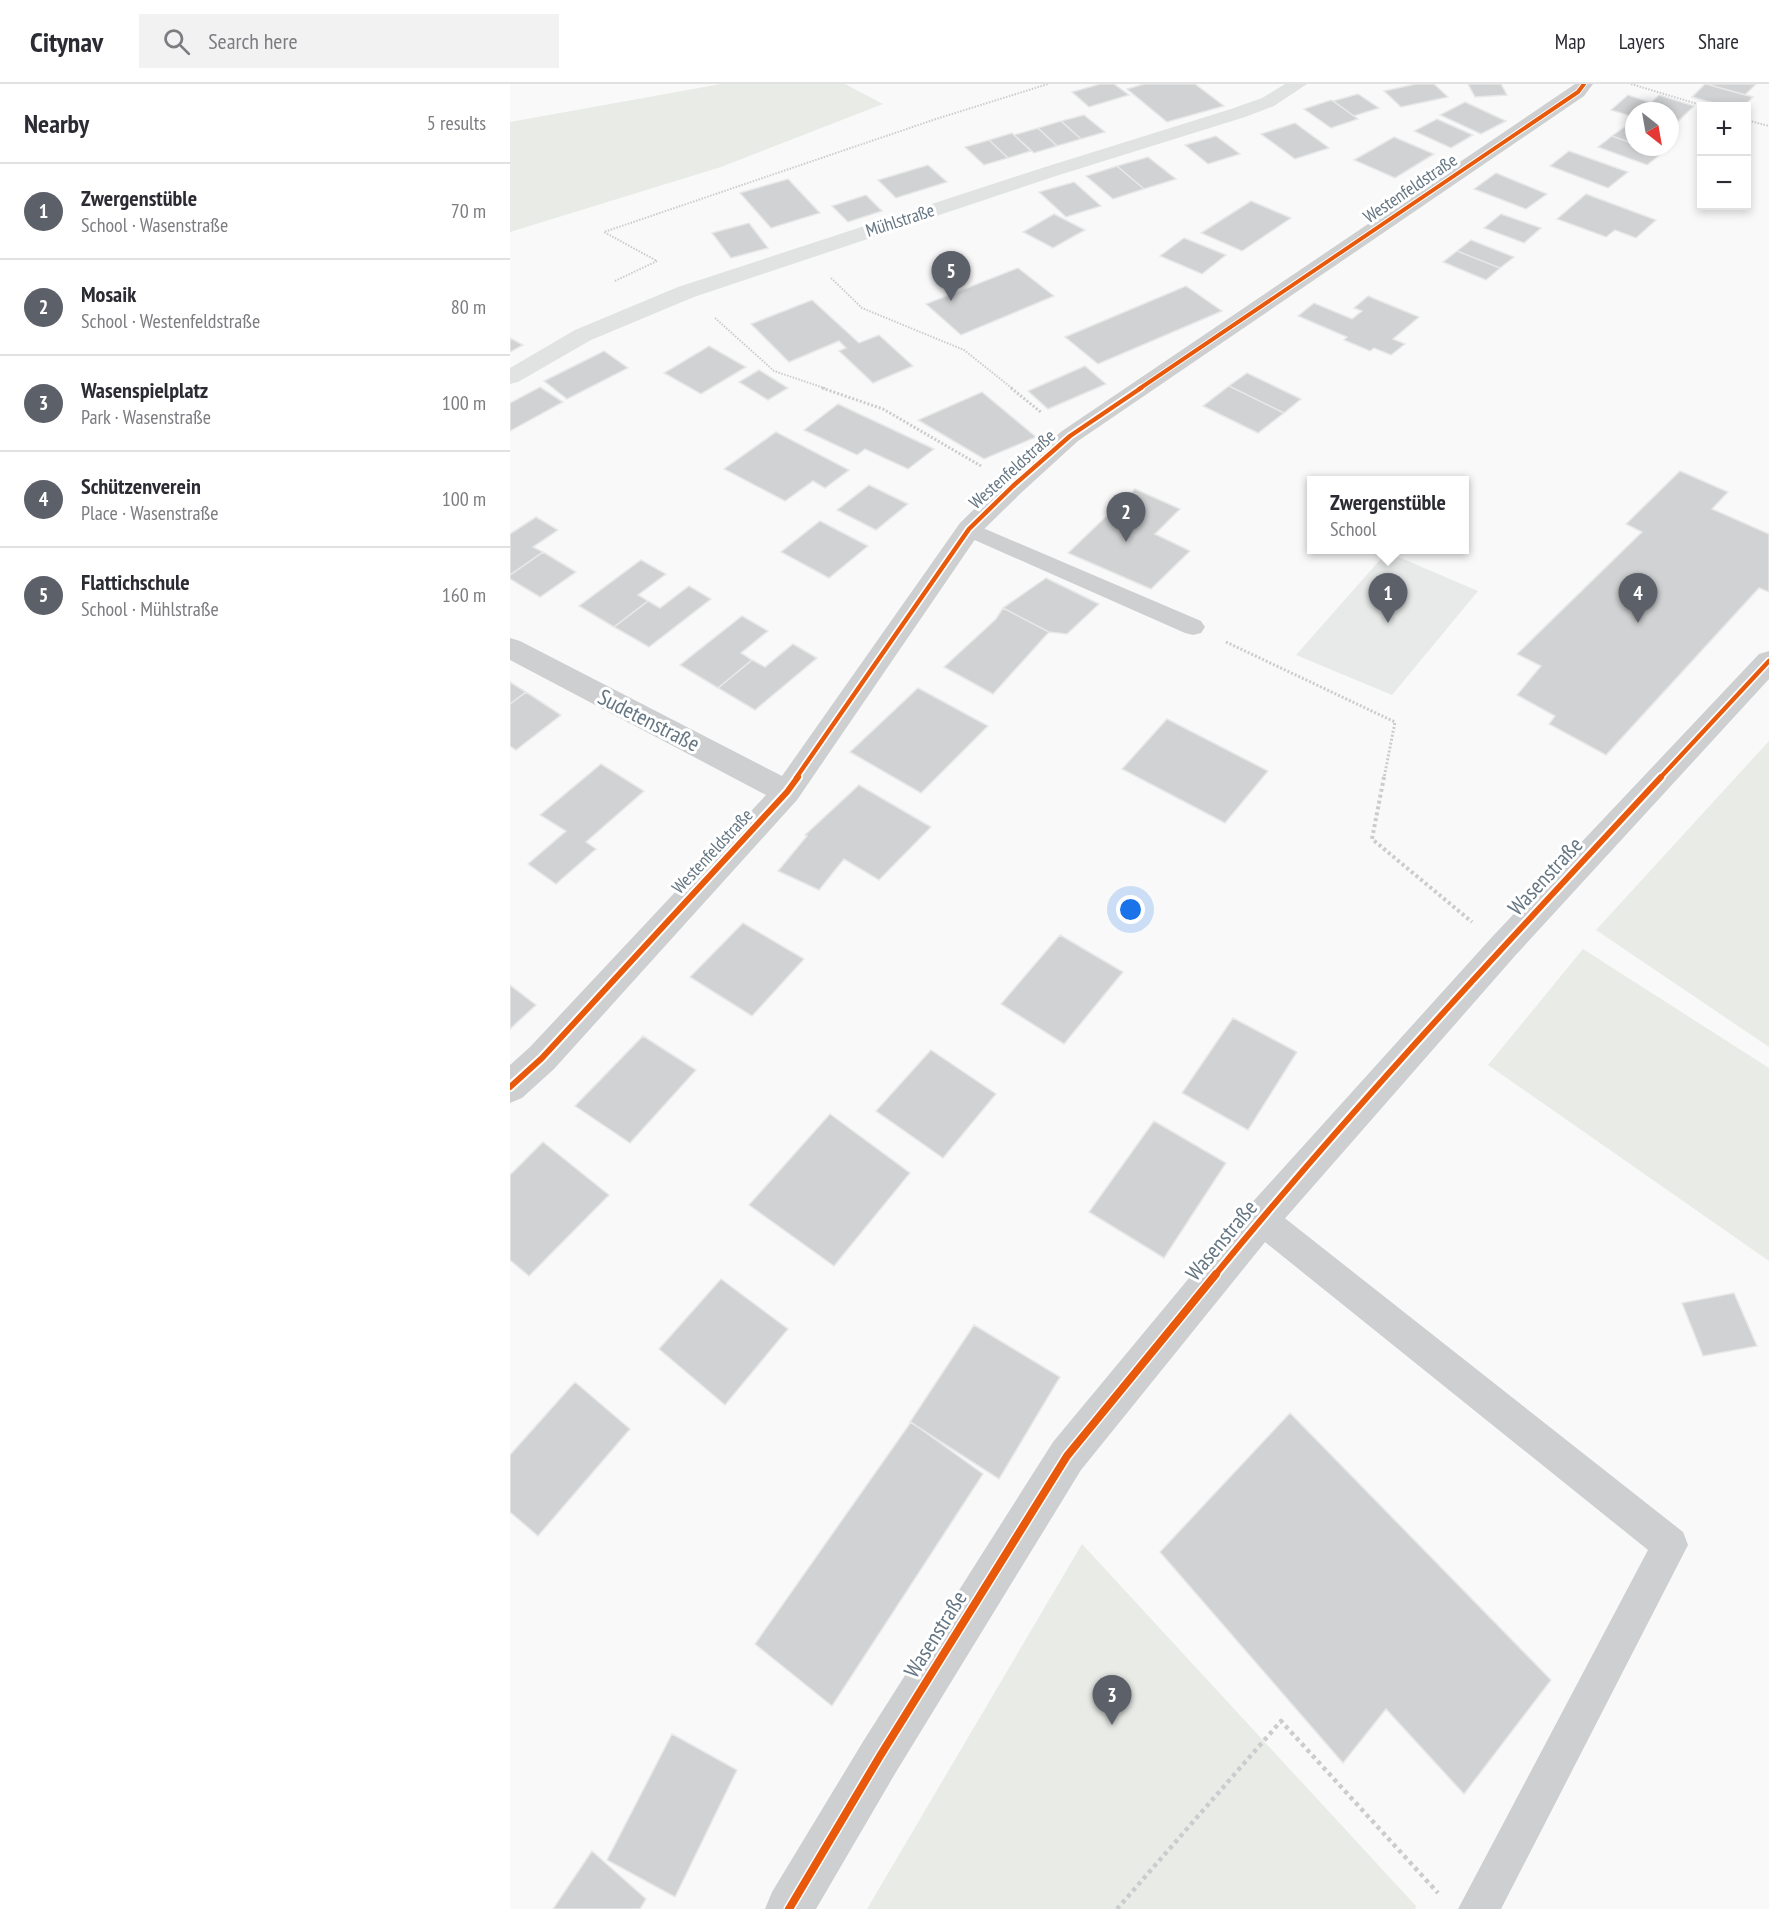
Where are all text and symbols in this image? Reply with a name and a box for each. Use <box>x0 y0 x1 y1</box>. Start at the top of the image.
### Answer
search box <box>139 14 559 68</box>
text: Citynav <box>30 23 103 60</box>
icon: search <box>160 25 193 58</box>
text: Search here <box>208 27 298 55</box>
text: Map <box>1555 28 1586 55</box>
text: Layers <box>1619 28 1665 55</box>
text: Share <box>1698 28 1739 55</box>
north arrow <box>1625 102 1679 156</box>
map controls <box>1697 102 1751 210</box>
button: + <box>1697 102 1751 156</box>
text: Nearby <box>24 107 89 140</box>
text: 5 results <box>427 110 486 136</box>
street label: Westenfeldstraße <box>1359 148 1461 228</box>
button: − <box>1697 156 1751 210</box>
text: Zwergenstüble <box>81 184 197 212</box>
text: 1 <box>39 198 48 224</box>
text: 70 m <box>451 198 486 224</box>
street label: Mühlstraße <box>863 198 937 242</box>
text: School · Wasenstraße <box>81 212 228 238</box>
pin: 5 <box>932 252 970 301</box>
text: Mosaik <box>81 280 136 308</box>
text: 2 <box>39 294 48 320</box>
text: 80 m <box>451 294 486 320</box>
text: School · Westenfeldstraße <box>81 308 260 334</box>
text: Wasenspielplatz <box>81 376 208 404</box>
text: 3 <box>39 390 48 416</box>
text: 100 m <box>442 390 486 416</box>
text: Park · Wasenstraße <box>81 404 211 430</box>
street label: Westenfeldstraße <box>964 424 1060 514</box>
text: Schützenverein <box>81 472 201 500</box>
popup <box>1307 476 1469 554</box>
text: 4 <box>39 486 48 512</box>
text: 100 m <box>442 486 486 512</box>
text: Zwergenstüble <box>1330 488 1446 516</box>
pin: 2 <box>1106 492 1146 542</box>
text: Place · Wasenstraße <box>81 500 218 526</box>
text: School <box>1330 516 1376 542</box>
text: Flattichschule <box>81 568 190 596</box>
pin: 1 <box>1368 574 1408 623</box>
pin: 4 <box>1618 574 1658 623</box>
text: 5 <box>39 582 48 608</box>
text: 160 m <box>442 582 486 608</box>
text: School · Mühlstraße <box>81 596 219 622</box>
street label: Sudetenstraße <box>593 682 705 758</box>
street label: Westenfeldstraße <box>667 804 757 898</box>
street label: Wasenstraße <box>1502 831 1588 921</box>
your location <box>1116 895 1145 924</box>
street label: Wasenstraße <box>1179 1194 1263 1286</box>
street label: Wasenstraße <box>897 1585 973 1683</box>
pin: 3 <box>1092 1676 1132 1725</box>

